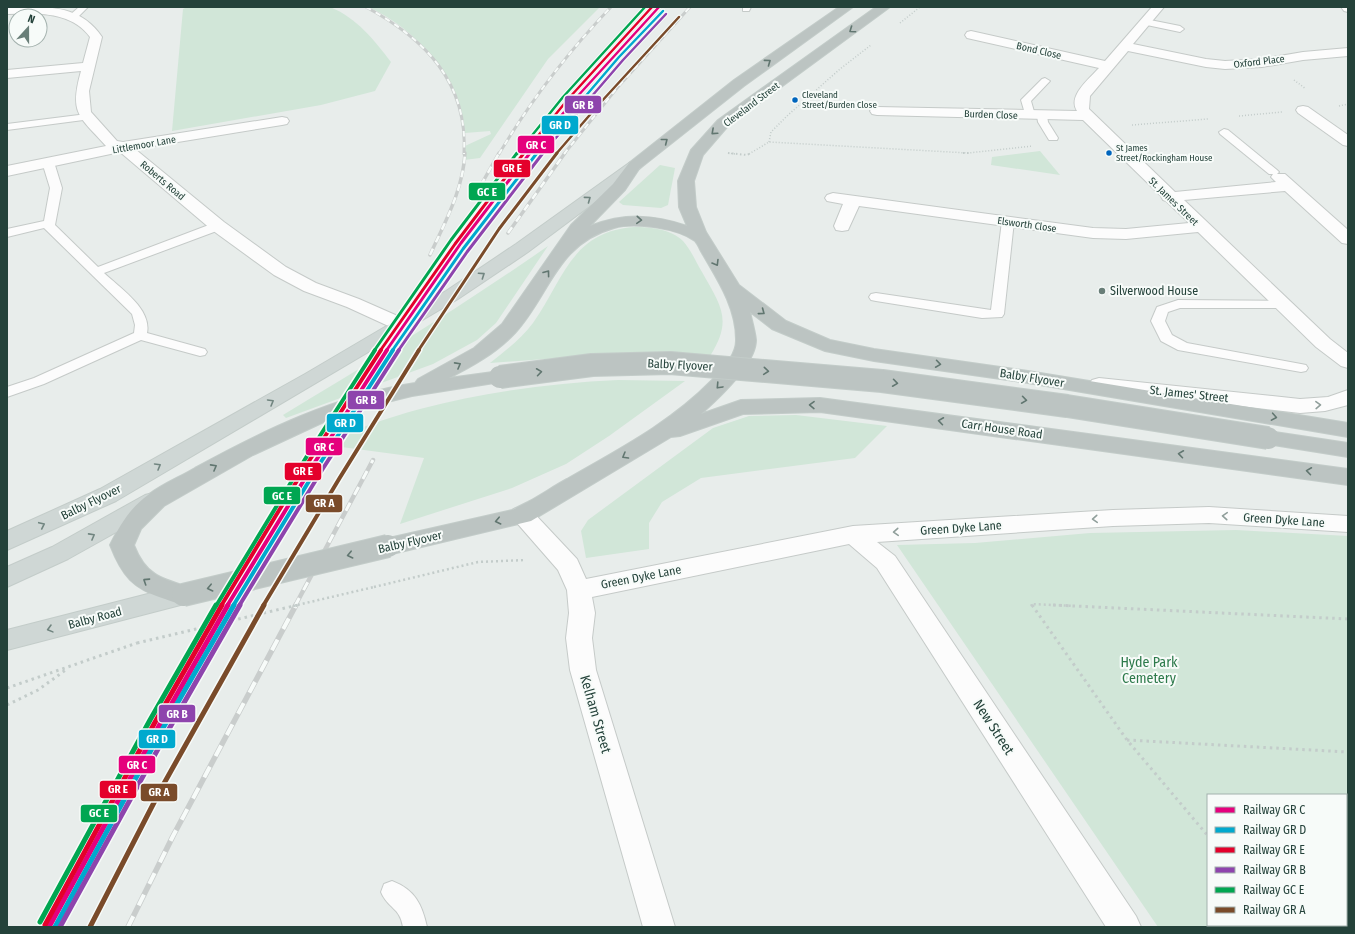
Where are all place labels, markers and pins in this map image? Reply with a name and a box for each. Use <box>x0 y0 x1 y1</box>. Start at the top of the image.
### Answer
place label: Cleveland Street/Burden Close <box>802 90 877 110</box>
marker: Cleveland Street/Burden Close <box>790 95 800 105</box>
place label: St James Street/Rockingham House <box>1116 143 1213 163</box>
marker: St James Street/Rockingham House <box>1104 148 1114 158</box>
place label: Silverwood House <box>1110 284 1198 298</box>
marker: Silverwood House <box>1097 286 1107 296</box>

